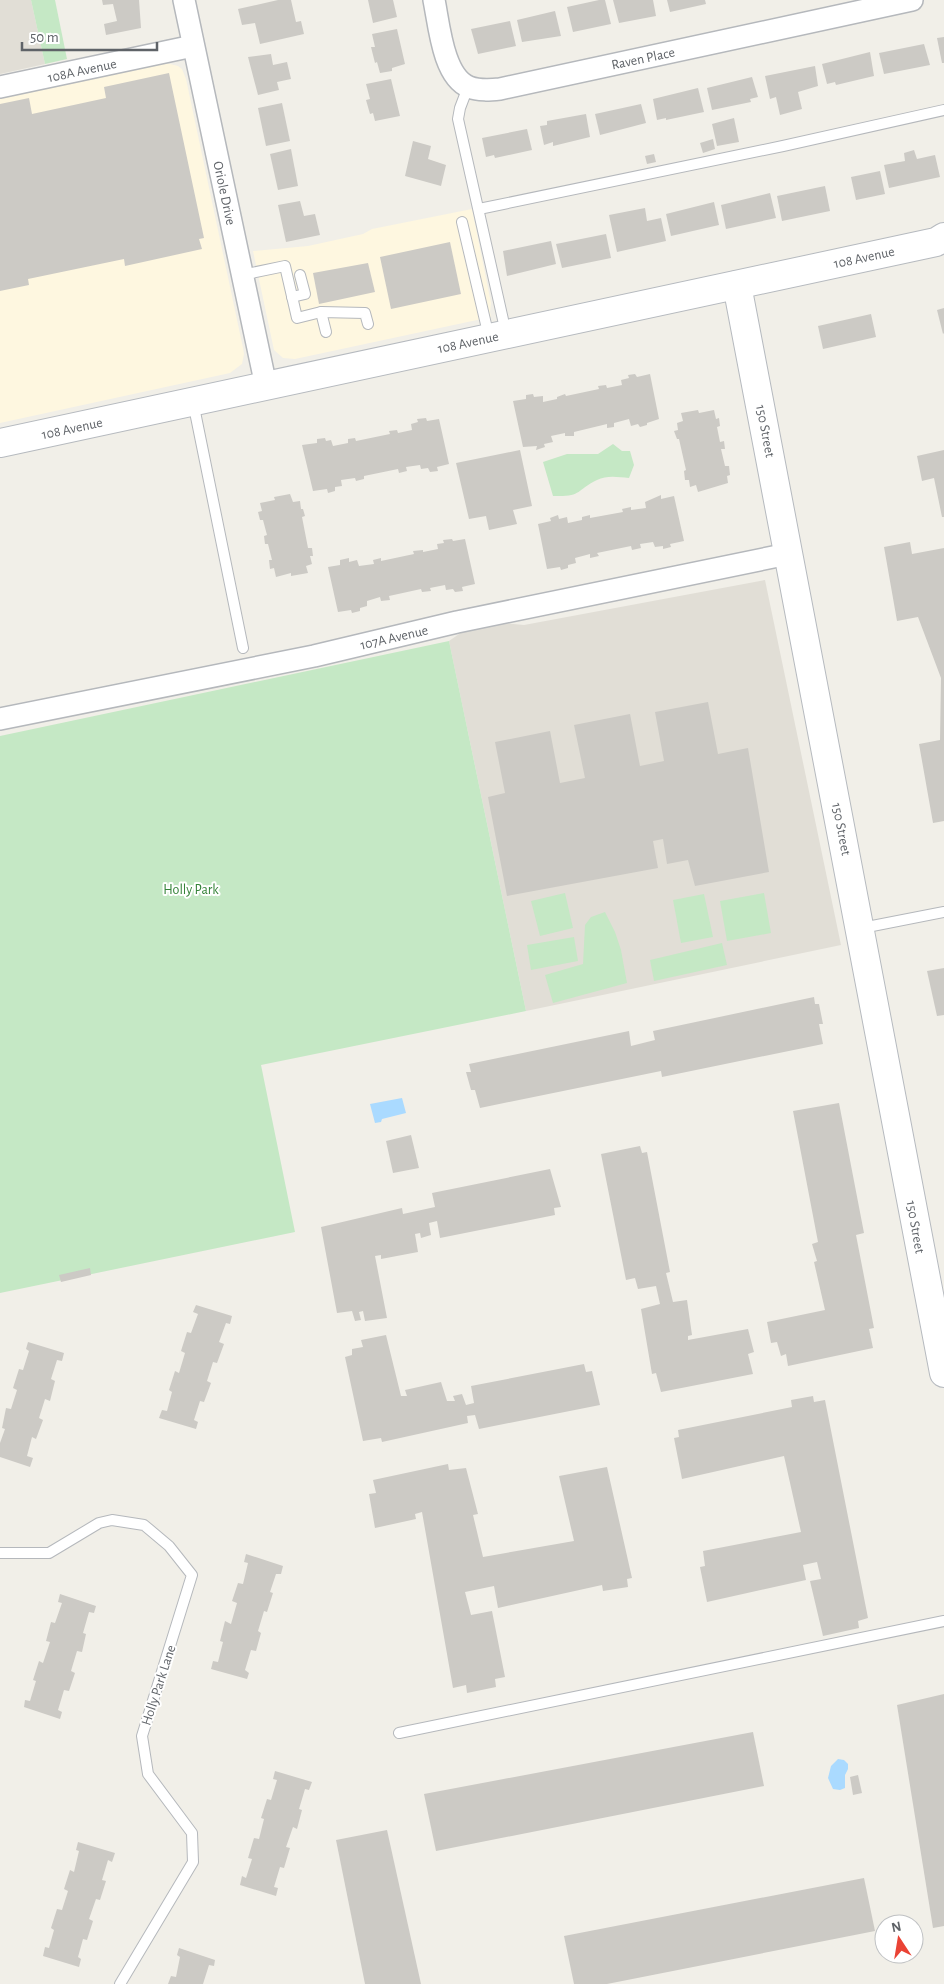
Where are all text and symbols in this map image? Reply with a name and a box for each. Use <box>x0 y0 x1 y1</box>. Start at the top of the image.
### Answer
scale bar <box>22 20 158 52</box>
text: 50 m <box>30 30 59 45</box>
street label: Raven Place <box>610 45 676 73</box>
street label: 108A Avenue <box>46 57 118 85</box>
street label: Oriole Drive <box>210 160 238 226</box>
street label: 108 Avenue <box>832 245 896 271</box>
street label: 108 Avenue <box>436 330 500 356</box>
street label: 150 Street <box>753 404 777 459</box>
street label: 108 Avenue <box>40 416 104 442</box>
street label: 107A Avenue <box>359 623 430 653</box>
street label: 150 Street <box>829 802 853 857</box>
park label: Holly Park <box>163 883 219 897</box>
street label: 150 Street <box>903 1200 927 1255</box>
street label: Holly Park Lane <box>139 1643 179 1727</box>
north arrow <box>874 1914 924 1964</box>
text: N <box>890 1919 903 1935</box>

